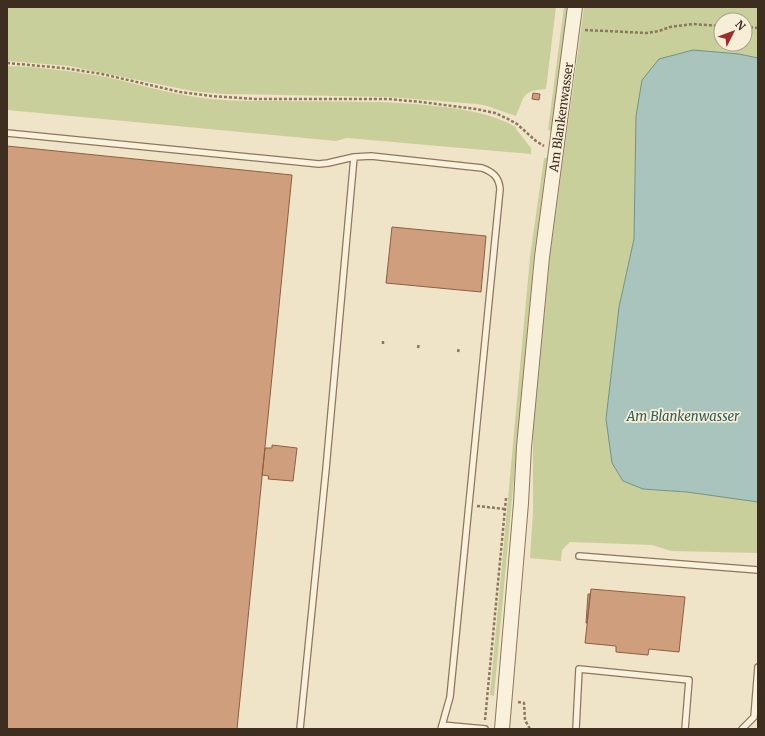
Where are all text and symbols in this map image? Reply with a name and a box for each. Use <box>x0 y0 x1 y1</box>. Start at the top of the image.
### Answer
north arrow <box>713 12 753 52</box>
text: N <box>732 17 749 33</box>
street label: Am Blankenwasser <box>546 61 576 174</box>
water label: Am Blankenwasser <box>626 408 740 425</box>

